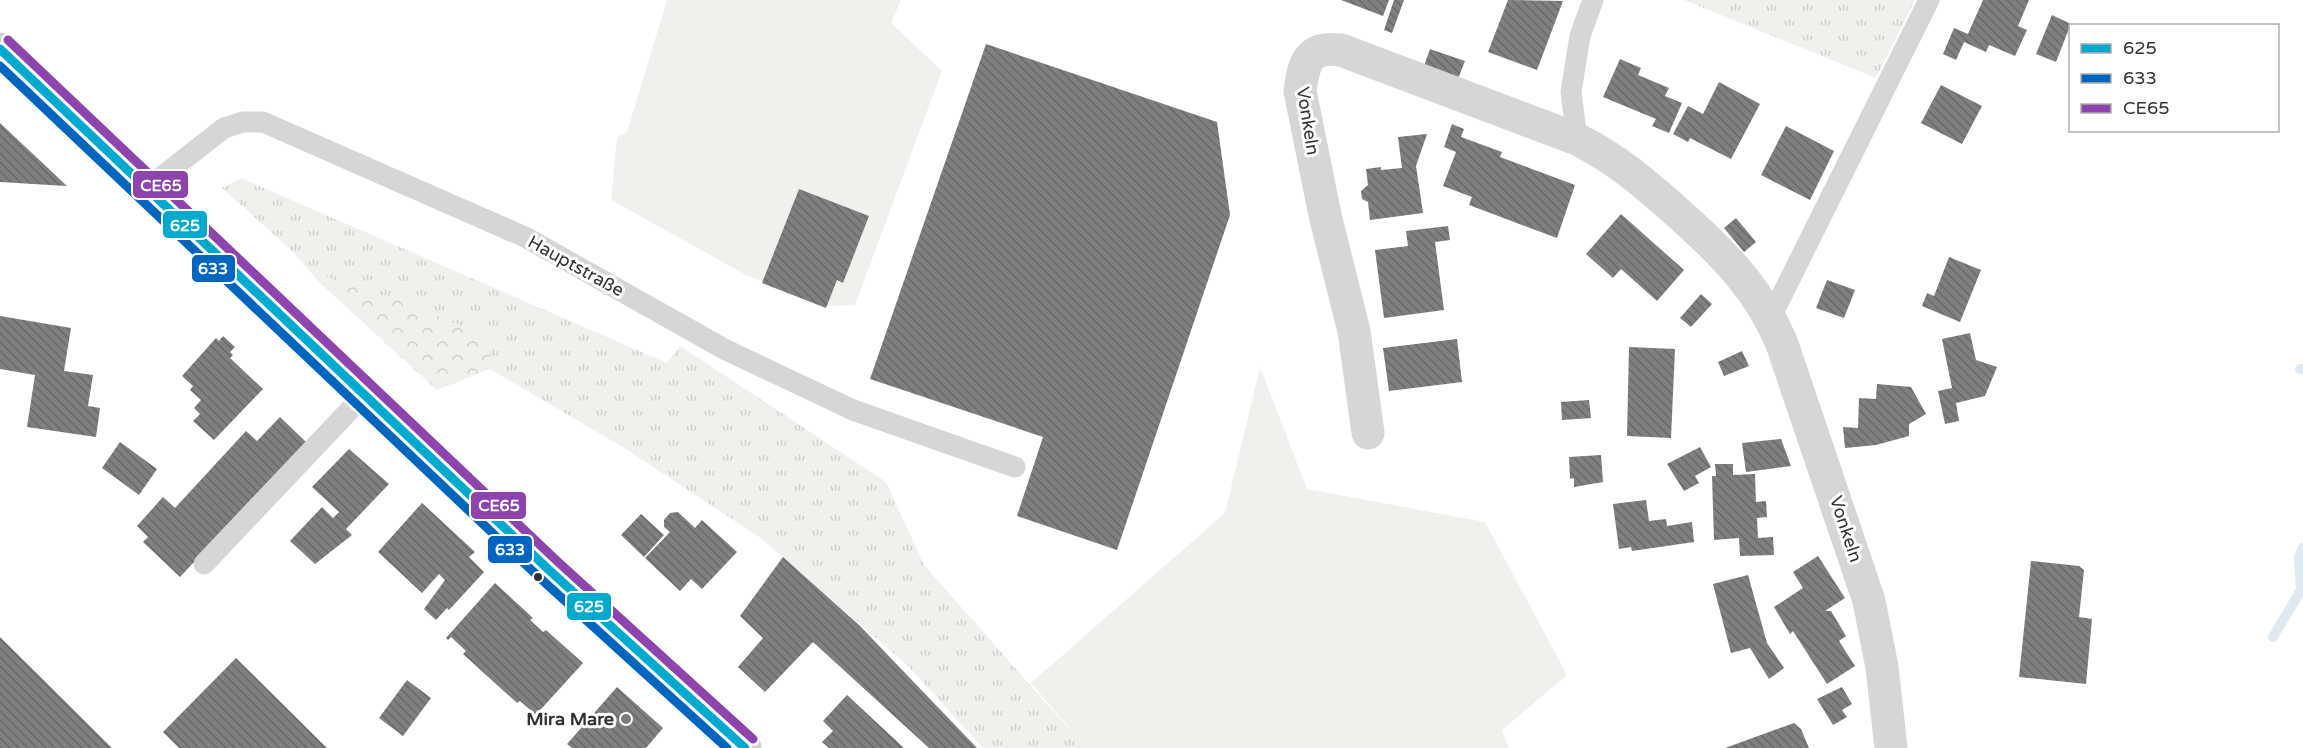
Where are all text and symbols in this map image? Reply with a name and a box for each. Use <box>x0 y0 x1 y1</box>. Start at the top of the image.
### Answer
legend <box>2069 24 2279 132</box>
text: 625 <box>2123 37 2157 59</box>
text: 633 <box>2123 67 2157 89</box>
street label: Vonkeln <box>1292 85 1324 157</box>
text: CE65 <box>2123 97 2170 119</box>
line badge: CE65 <box>132 170 189 199</box>
text: CE65 <box>140 176 182 196</box>
line badge: 625 <box>162 210 208 239</box>
text: 625 <box>170 216 200 236</box>
street label: Hauptstraße <box>524 231 628 301</box>
line badge: 633 <box>191 254 236 283</box>
text: 633 <box>198 259 228 279</box>
line badge: CE65 <box>470 491 527 520</box>
street label: Vonkeln <box>1825 493 1867 565</box>
text: CE65 <box>478 496 520 516</box>
line badge: 633 <box>487 535 533 564</box>
text: 633 <box>495 540 525 560</box>
unlabelled marker <box>532 571 544 583</box>
line badge: 625 <box>566 592 612 621</box>
text: 625 <box>574 597 604 617</box>
place label: Mira Mare <box>526 708 614 730</box>
marker: Mira Mare <box>619 712 633 726</box>

